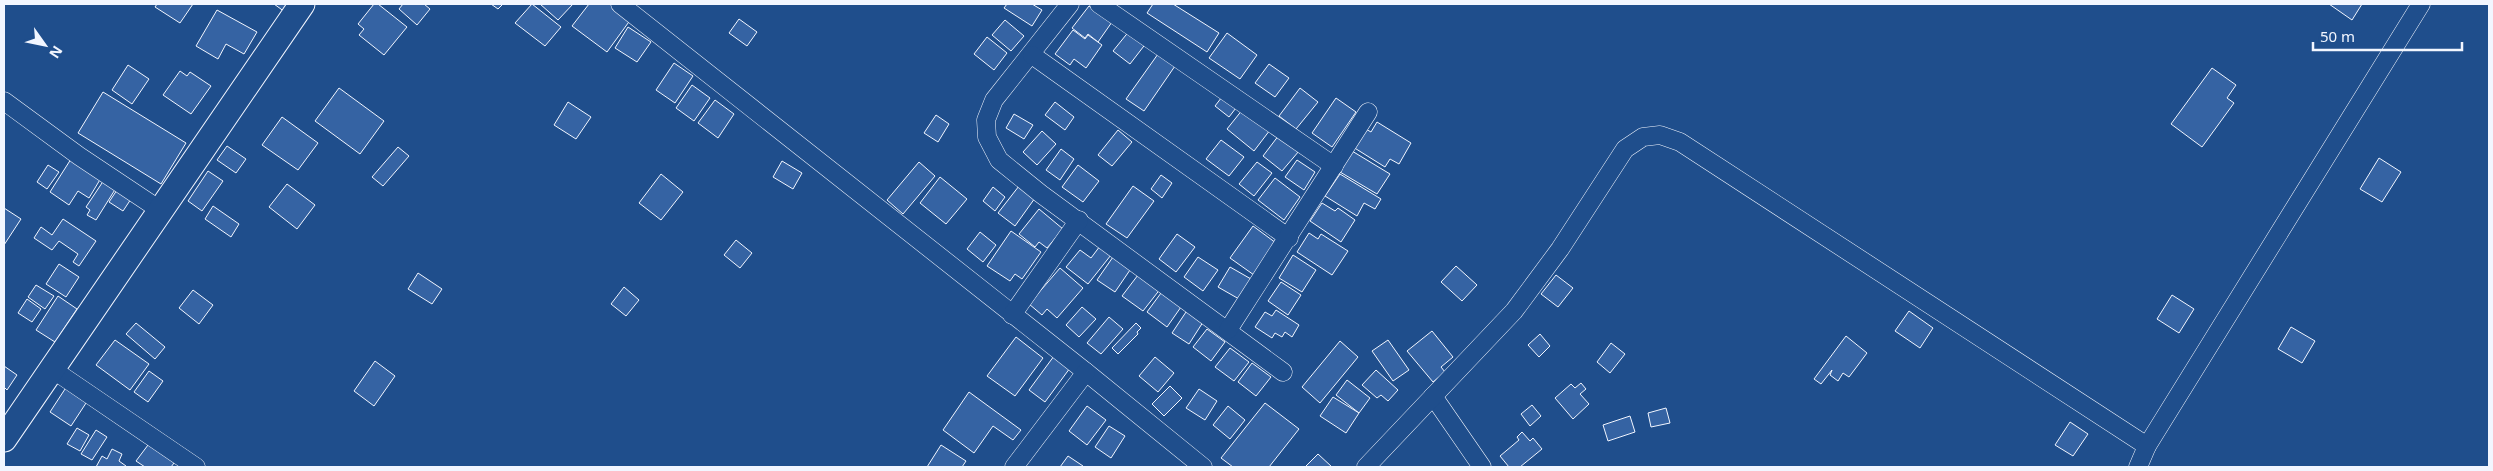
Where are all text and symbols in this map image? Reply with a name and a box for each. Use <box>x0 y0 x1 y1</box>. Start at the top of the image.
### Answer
north arrow <box>20 20 70 70</box>
scale bar <box>2313 20 2462 52</box>
text: 50 m <box>2320 26 2355 46</box>
text: N <box>45 42 67 62</box>

